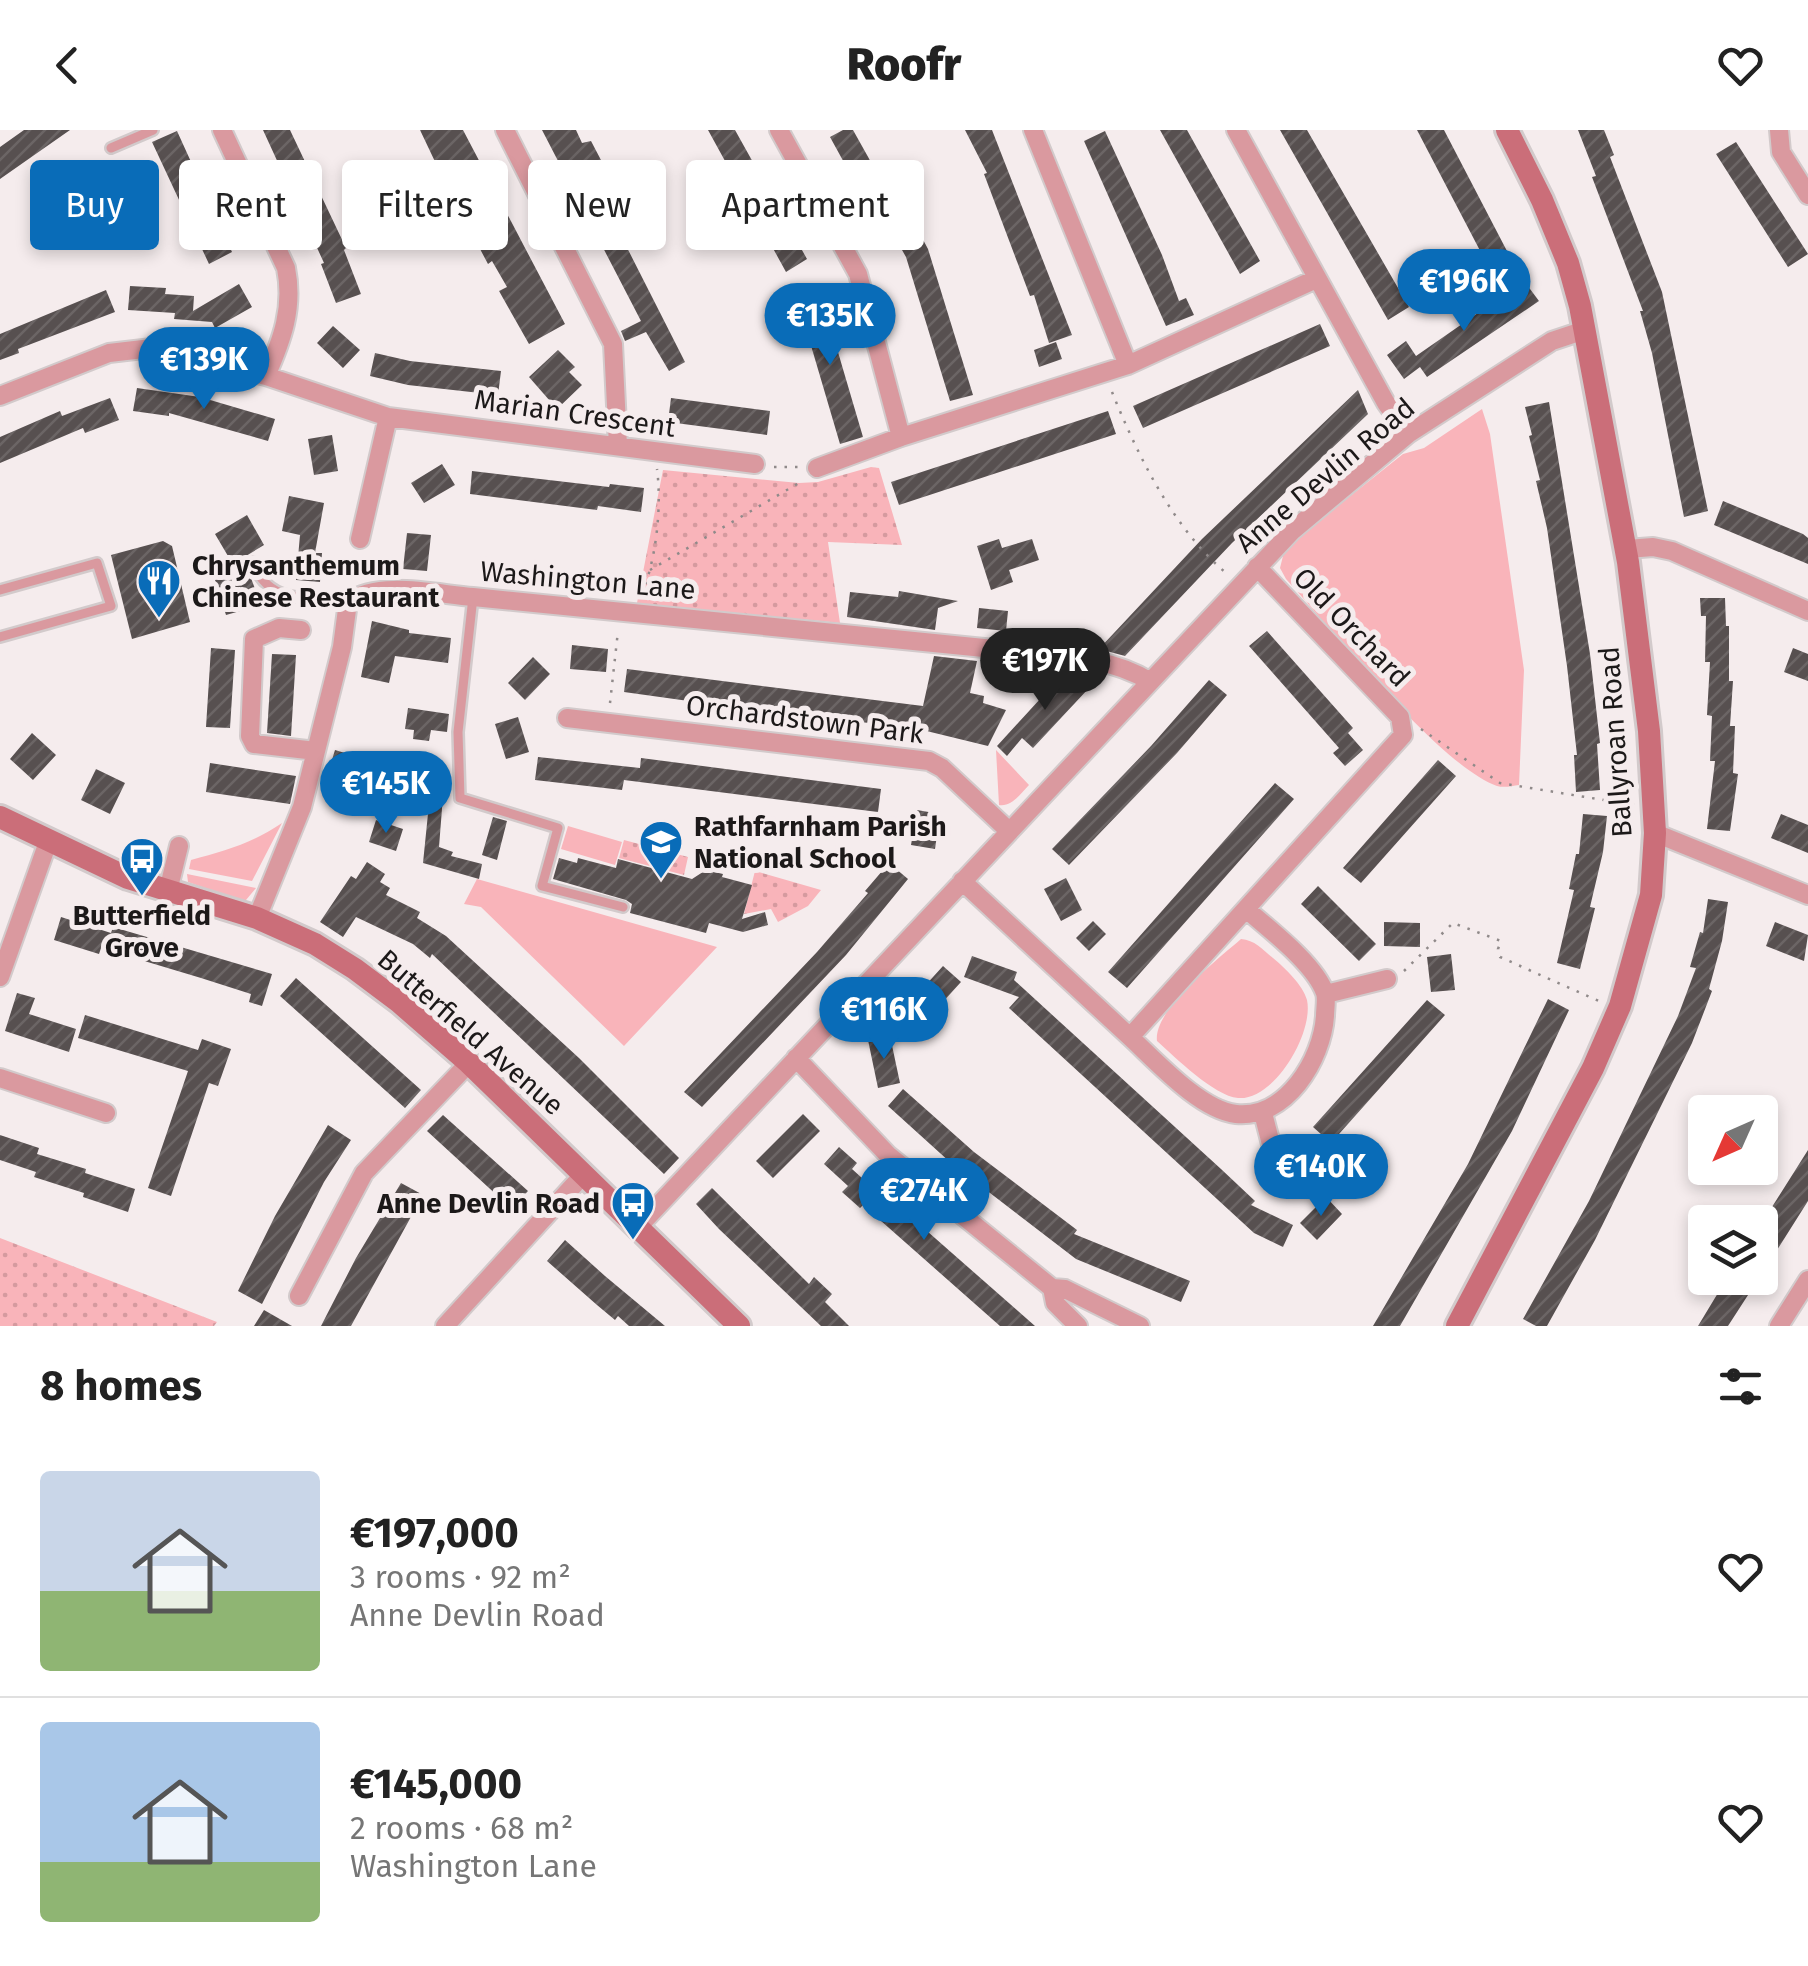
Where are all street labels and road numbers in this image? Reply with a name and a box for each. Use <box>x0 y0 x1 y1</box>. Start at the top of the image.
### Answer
street label: Marian Crescent <box>472 383 679 444</box>
street label: Anne Devlin Road <box>1229 391 1421 560</box>
street label: Washington Lane <box>479 555 697 606</box>
street label: Old Orchard <box>1287 561 1417 694</box>
street label: Ballyroan Road <box>1592 645 1639 839</box>
street label: Orchardstown Park <box>684 689 926 751</box>
street label: Butterfield Avenue <box>371 943 570 1122</box>

